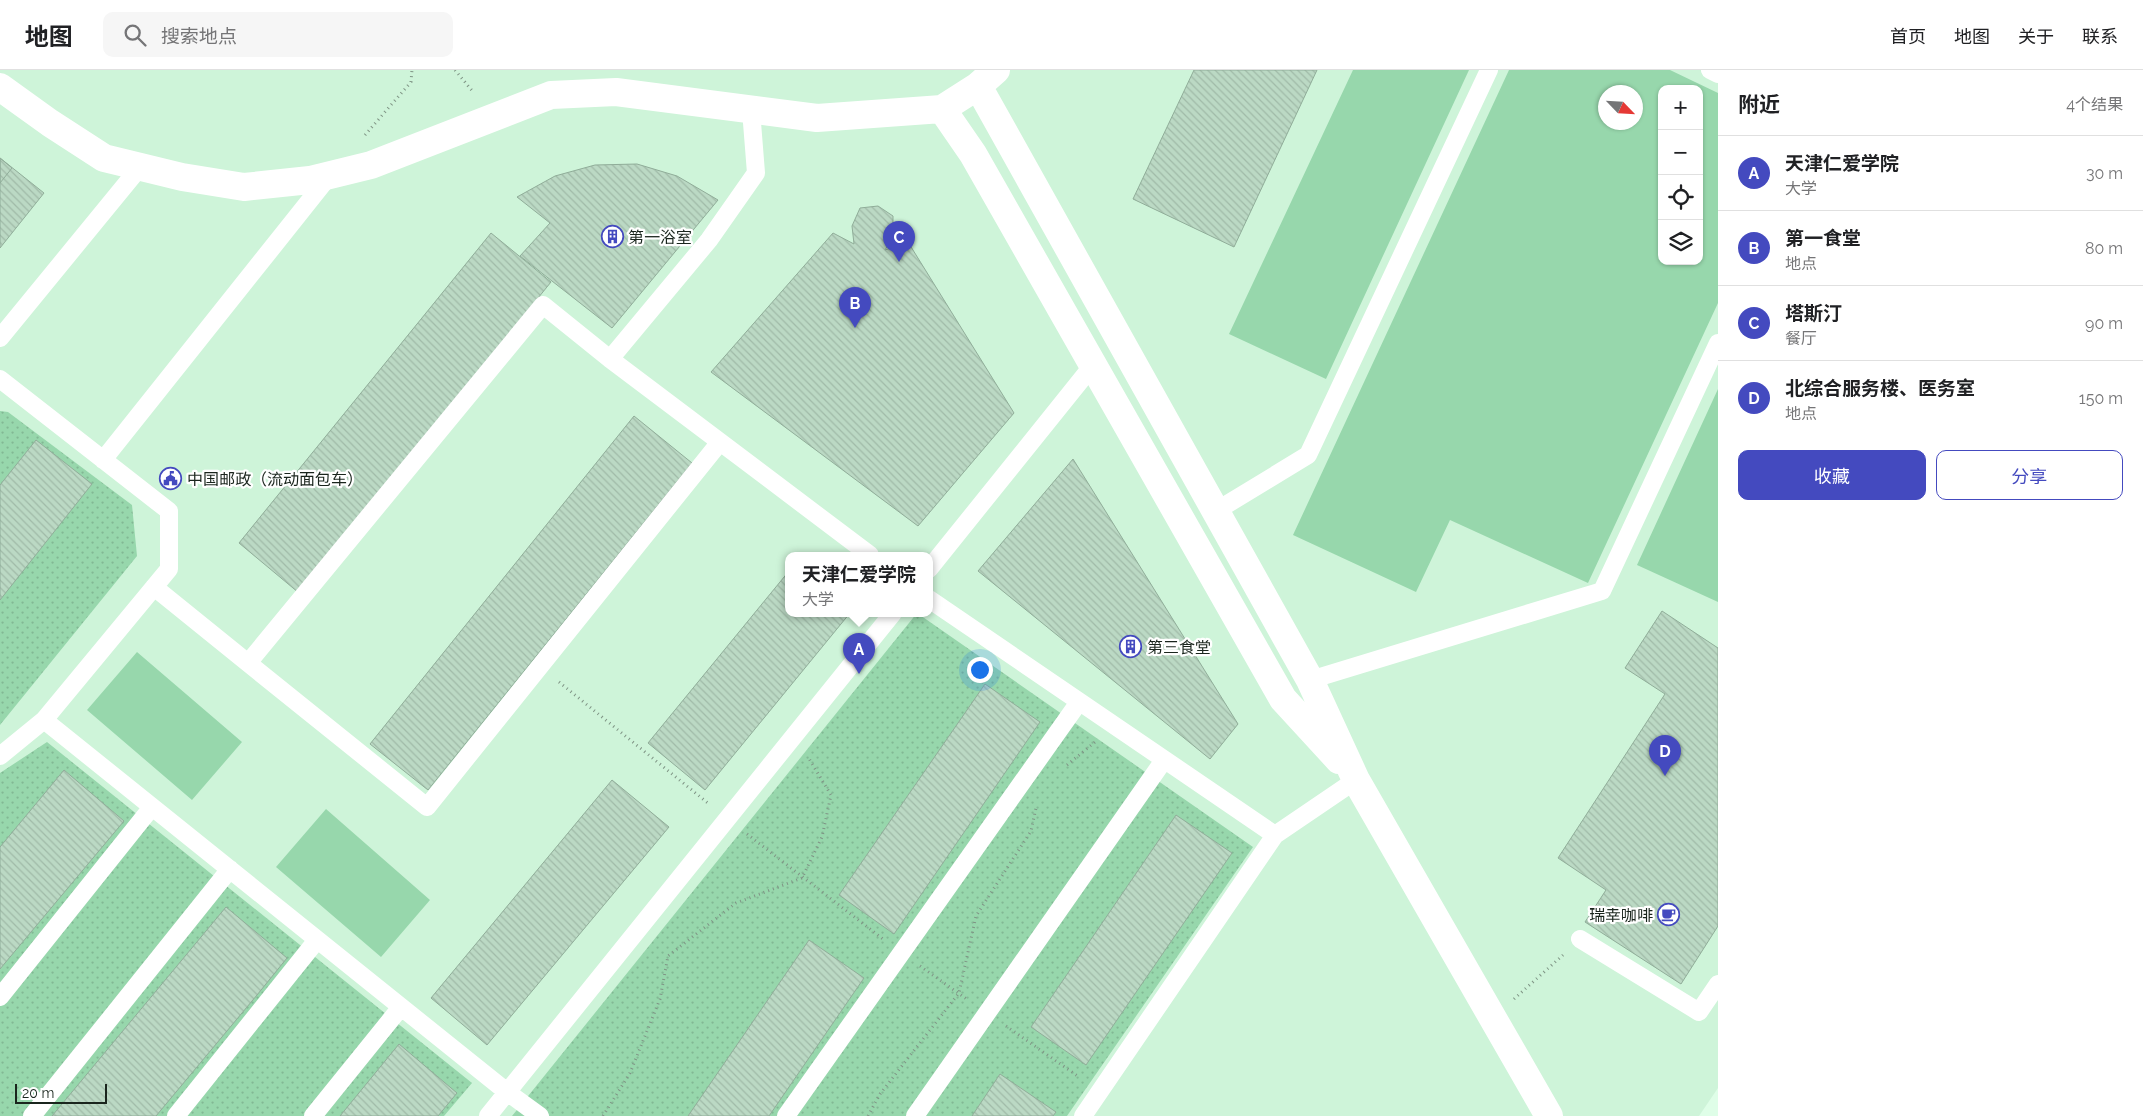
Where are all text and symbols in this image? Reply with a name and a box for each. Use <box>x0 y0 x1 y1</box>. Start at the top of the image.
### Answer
search box <box>103 12 453 57</box>
icon: search <box>121 21 149 49</box>
text: 地图 <box>25 22 73 51</box>
text: 搜索地点 <box>161 25 237 47</box>
text: 首页 <box>1890 26 1926 47</box>
text: 地图 <box>1954 26 1990 47</box>
text: 关于 <box>2018 26 2054 47</box>
text: 联系 <box>2082 26 2118 47</box>
north arrow <box>1598 85 1643 130</box>
map controls <box>1658 85 1703 265</box>
button: + <box>1658 85 1703 130</box>
text: 附近 <box>1738 92 1780 117</box>
text: 4个结果 <box>2066 95 2123 114</box>
button: − <box>1658 130 1703 175</box>
text: 天津仁爱学院 <box>1785 152 1899 174</box>
text: A <box>1749 164 1759 183</box>
text: 30 m <box>2086 164 2123 183</box>
button: locate <box>1658 175 1703 220</box>
text: 大学 <box>1785 179 1817 198</box>
button: layers <box>1658 220 1703 265</box>
pin: C <box>883 221 915 262</box>
building icon: 第一浴室 <box>600 225 624 249</box>
text: 第一食堂 <box>1785 227 1861 249</box>
place label: 第一浴室 <box>628 228 692 247</box>
text: B <box>1749 239 1759 258</box>
text: 80 m <box>2085 239 2123 258</box>
text: 地点 <box>1785 254 1817 273</box>
pin: B <box>839 287 871 328</box>
text: 塔斯汀 <box>1785 302 1842 324</box>
text: C <box>1749 314 1759 333</box>
text: 90 m <box>2085 314 2123 333</box>
text: 餐厅 <box>1785 329 1817 348</box>
text: 北综合服务楼、医务室 <box>1785 377 1975 399</box>
text: D <box>1748 389 1760 408</box>
text: 150 m <box>2079 389 2123 408</box>
text: 地点 <box>1785 404 1817 423</box>
button: 收藏 <box>1738 450 1926 500</box>
button: 分享 <box>1936 450 2123 500</box>
public building icon: 中国邮政（流动面包车） <box>159 467 183 491</box>
place label: 中国邮政（流动面包车） <box>187 470 363 489</box>
popup <box>785 552 933 617</box>
text: 天津仁爱学院 <box>802 563 916 585</box>
text: 大学 <box>802 590 834 609</box>
pin: A <box>843 633 875 674</box>
building icon: 第三食堂 <box>1119 635 1143 659</box>
place label: 第三食堂 <box>1147 638 1211 657</box>
your location <box>967 657 993 683</box>
pin: D <box>1649 735 1681 776</box>
cafe icon: 瑞幸咖啡 <box>1657 903 1681 927</box>
place label: 瑞幸咖啡 <box>1589 906 1653 925</box>
scale bar <box>15 1081 108 1104</box>
text: 20 m <box>22 1085 54 1101</box>

